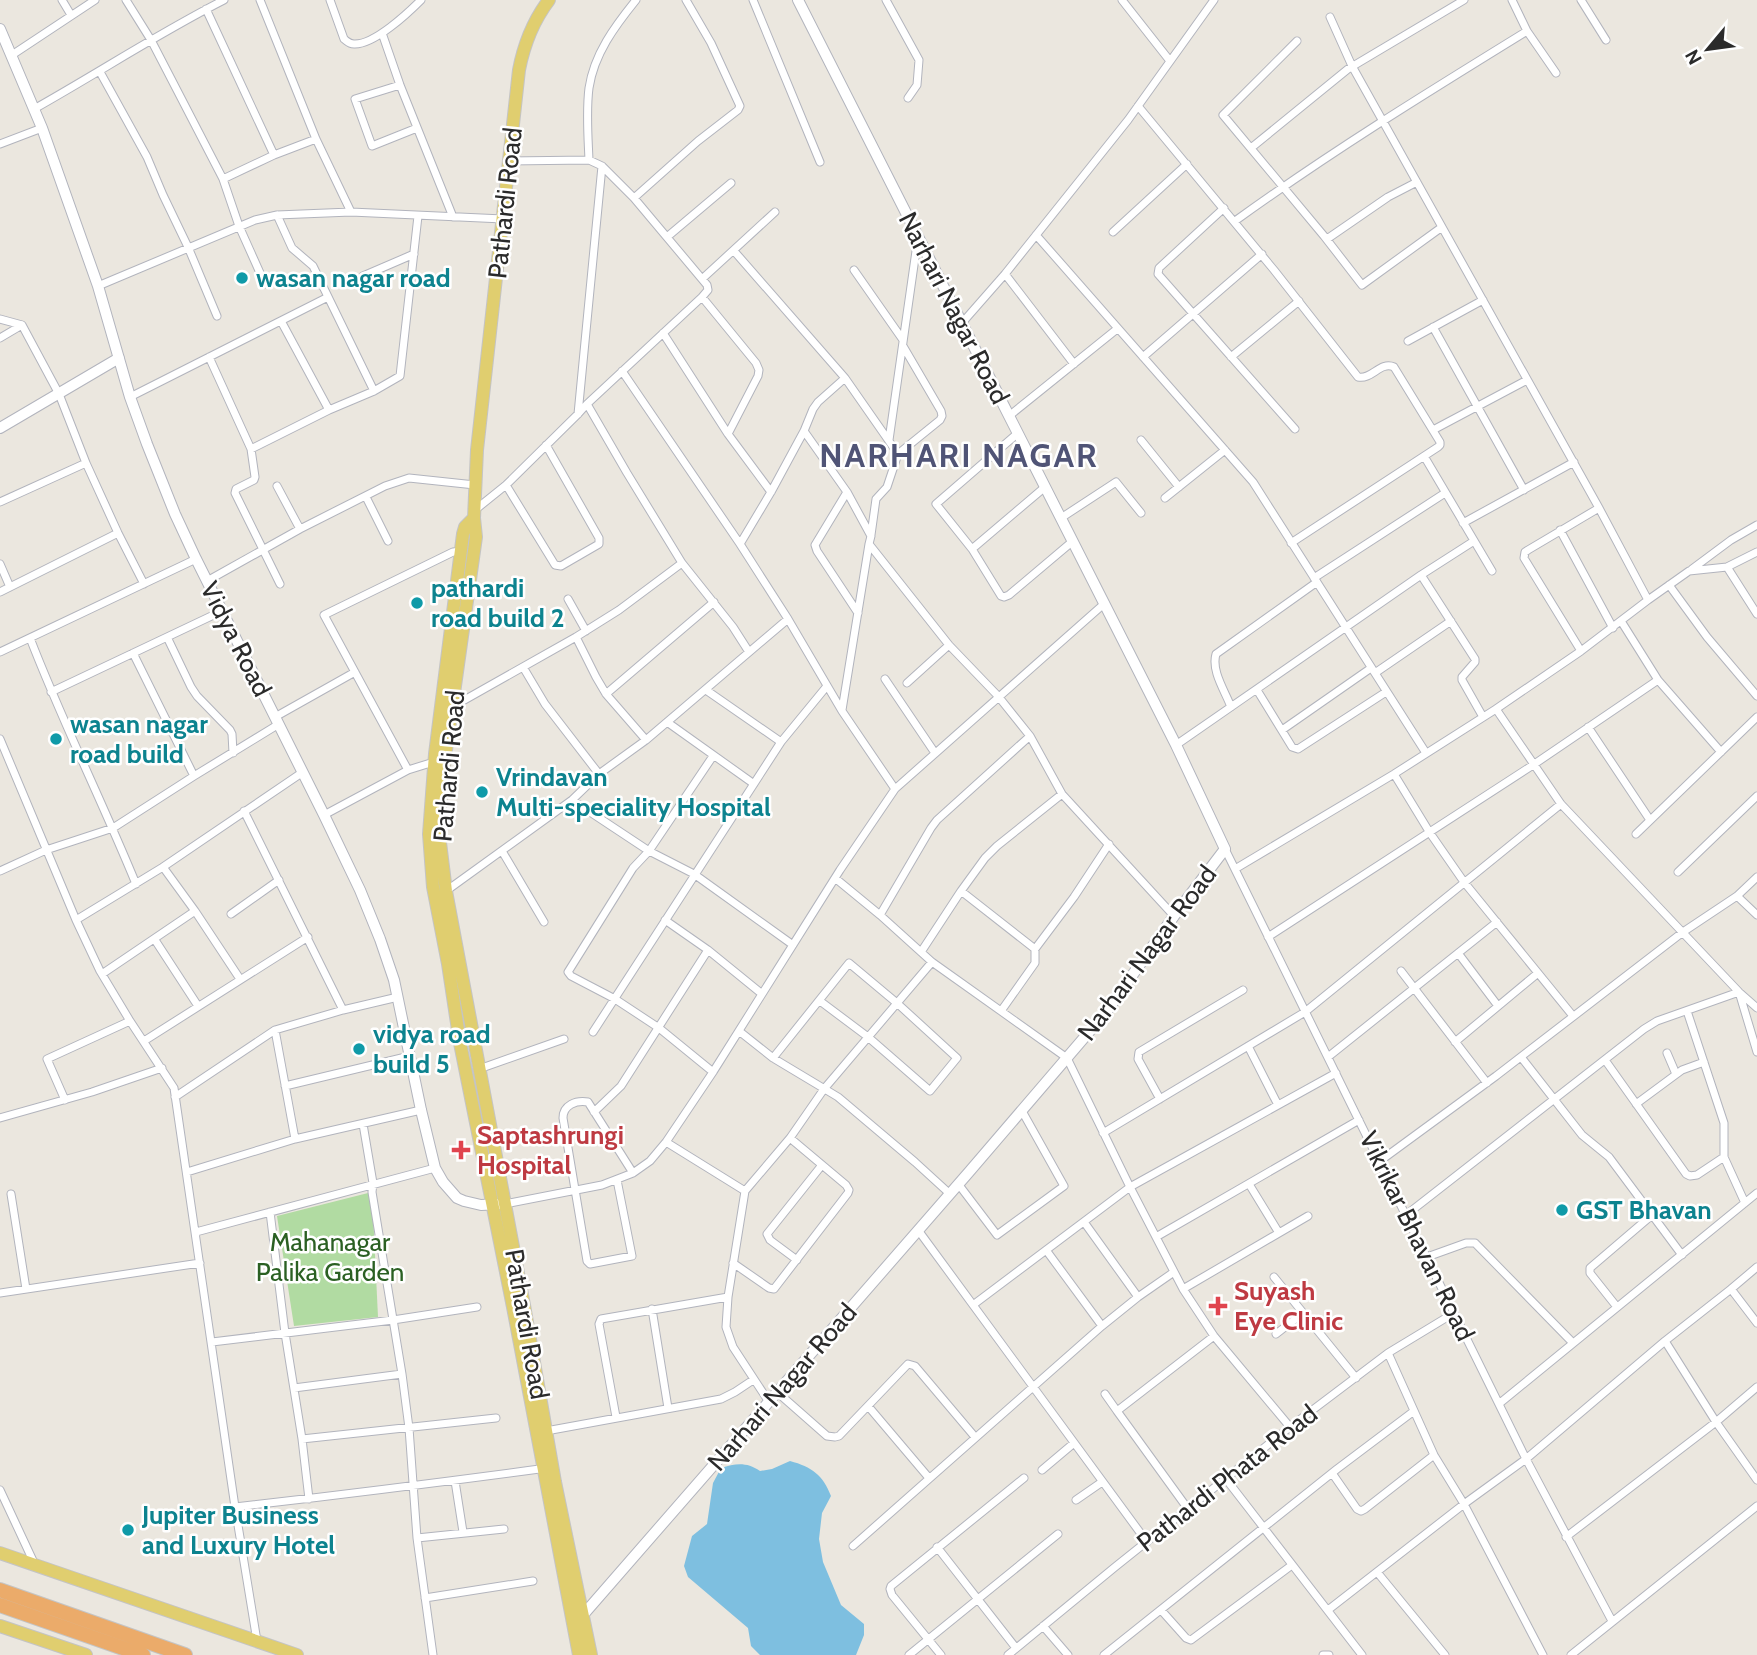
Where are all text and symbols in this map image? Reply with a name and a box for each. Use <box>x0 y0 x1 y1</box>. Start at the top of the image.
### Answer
north arrow <box>1673 14 1743 84</box>
text: N <box>1680 46 1707 68</box>
street label: Pathardi Road <box>481 126 529 280</box>
street label: Narhari Nagar Road <box>892 207 1016 409</box>
place label: wasan nagar road <box>256 262 451 294</box>
marker: wasan nagar road <box>234 270 250 286</box>
district label: NARHARI NAGAR <box>819 435 1099 475</box>
place label: pathardi road build 2 <box>431 572 564 634</box>
street label: Vidya Road <box>193 576 279 702</box>
marker: pathardi road build 2 <box>409 595 425 611</box>
street label: Pathardi Road <box>426 689 472 843</box>
place label: wasan nagar road build <box>70 708 208 770</box>
marker: wasan nagar road build <box>48 731 64 747</box>
place label: Vrindavan Multi-speciality Hospital <box>496 761 771 823</box>
marker: Vrindavan Multi-speciality Hospital <box>474 784 490 800</box>
street label: Narhari Nagar Road <box>1071 859 1223 1047</box>
place label: vidya road build 5 <box>373 1018 491 1080</box>
marker: vidya road build 5 <box>351 1041 367 1057</box>
place label: Saptashrungi Hospital <box>477 1119 624 1181</box>
street label: Vikrikar Bhavan Road <box>1352 1126 1482 1346</box>
marker: Saptashrungi Hospital <box>451 1140 471 1160</box>
place label: GST Bhavan <box>1576 1194 1712 1226</box>
marker: GST Bhavan <box>1554 1202 1570 1218</box>
park label: Mahanagar Palika Garden <box>256 1226 404 1288</box>
street label: Pathardi Road <box>498 1246 556 1402</box>
place label: Suyash Eye Clinic <box>1234 1275 1343 1337</box>
marker: Suyash Eye Clinic <box>1208 1296 1228 1316</box>
street label: Narhari Nagar Road <box>701 1297 863 1477</box>
street label: Pathardi Phata Road <box>1130 1398 1324 1558</box>
place label: Jupiter Business and Luxury Hotel <box>141 1499 335 1561</box>
marker: Jupiter Business and Luxury Hotel <box>120 1522 136 1538</box>

